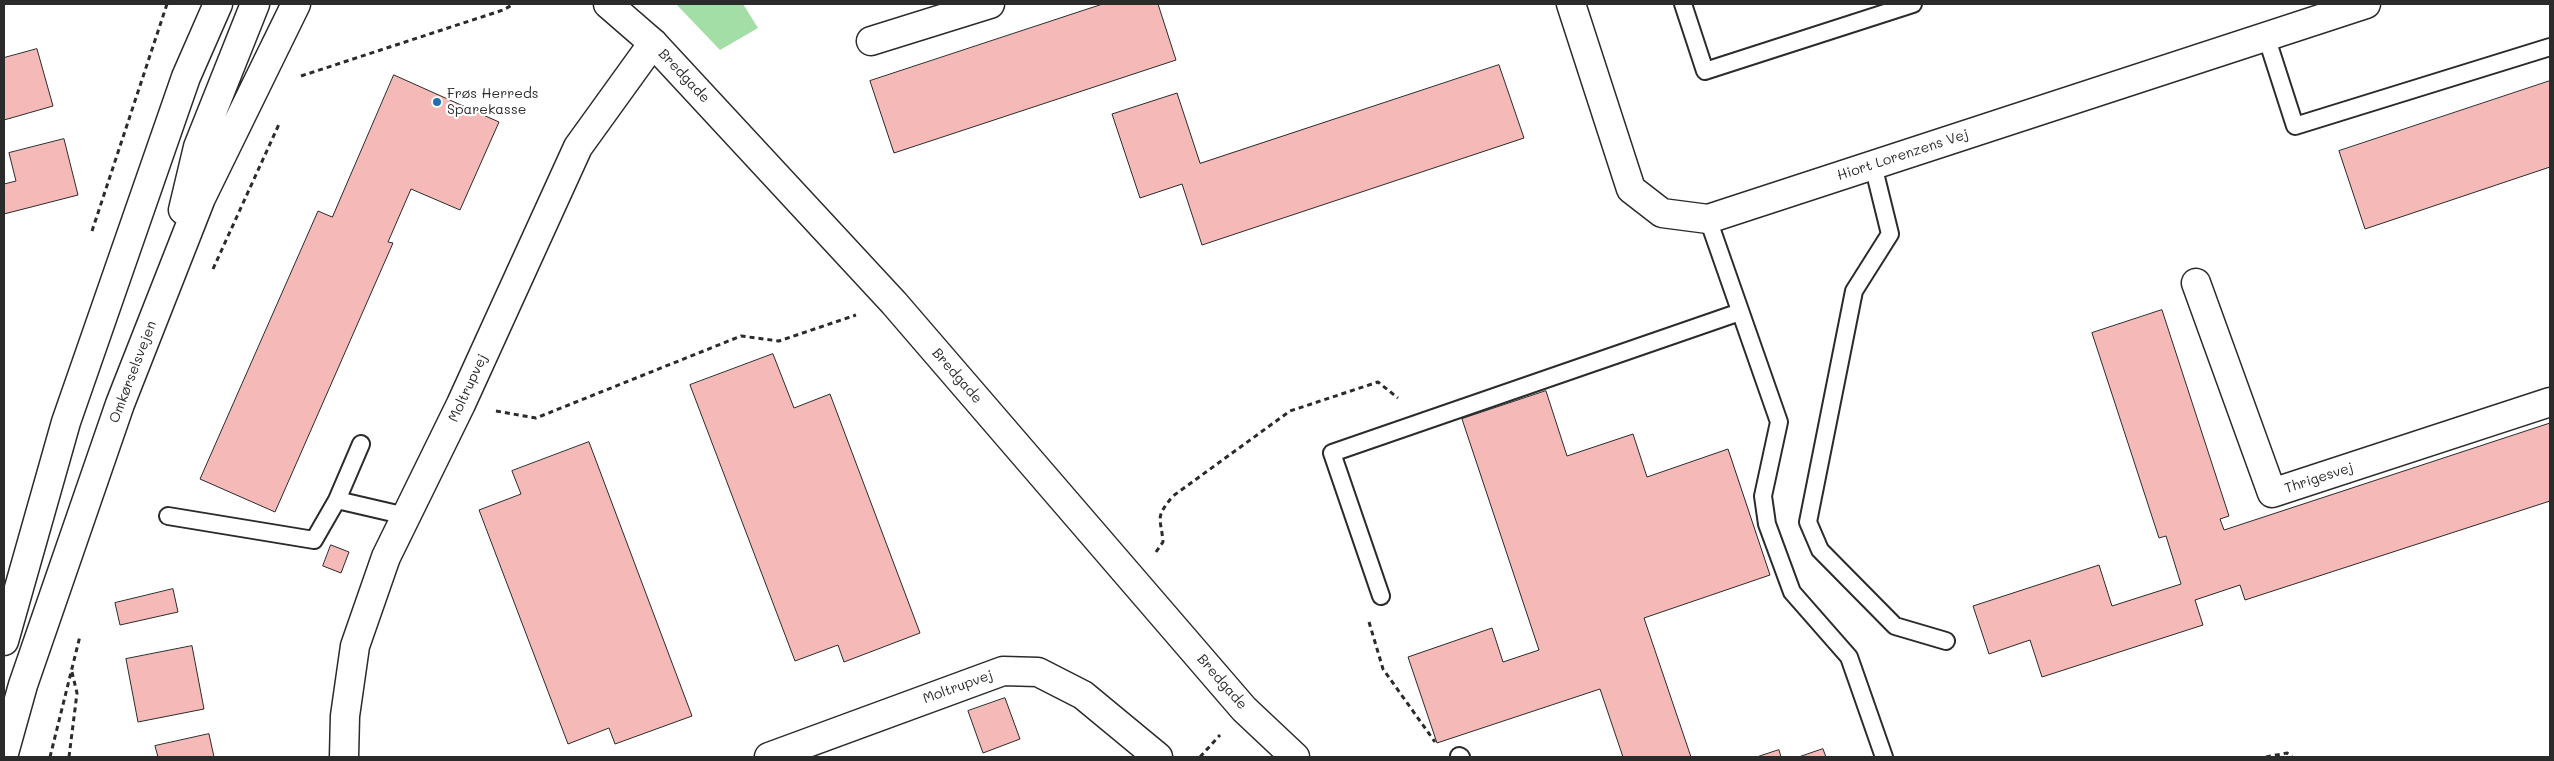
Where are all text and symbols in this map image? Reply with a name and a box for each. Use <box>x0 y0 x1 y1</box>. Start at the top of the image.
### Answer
street label: Bredgade <box>655 46 713 106</box>
place label: Frøs Herreds Sparekasse <box>447 86 539 118</box>
marker: Frøs Herreds Sparekasse <box>431 96 443 108</box>
street label: Hiort Lorenzens Vej <box>1835 126 1971 184</box>
street label: Omkørselsvejen <box>106 319 160 425</box>
street label: Bredgade <box>928 345 986 407</box>
street label: Moltrupvej <box>445 351 491 425</box>
street label: Thrigesvej <box>2282 459 2356 497</box>
street label: Bredgade <box>1193 651 1251 713</box>
street label: Moltrupvej <box>921 667 995 707</box>

